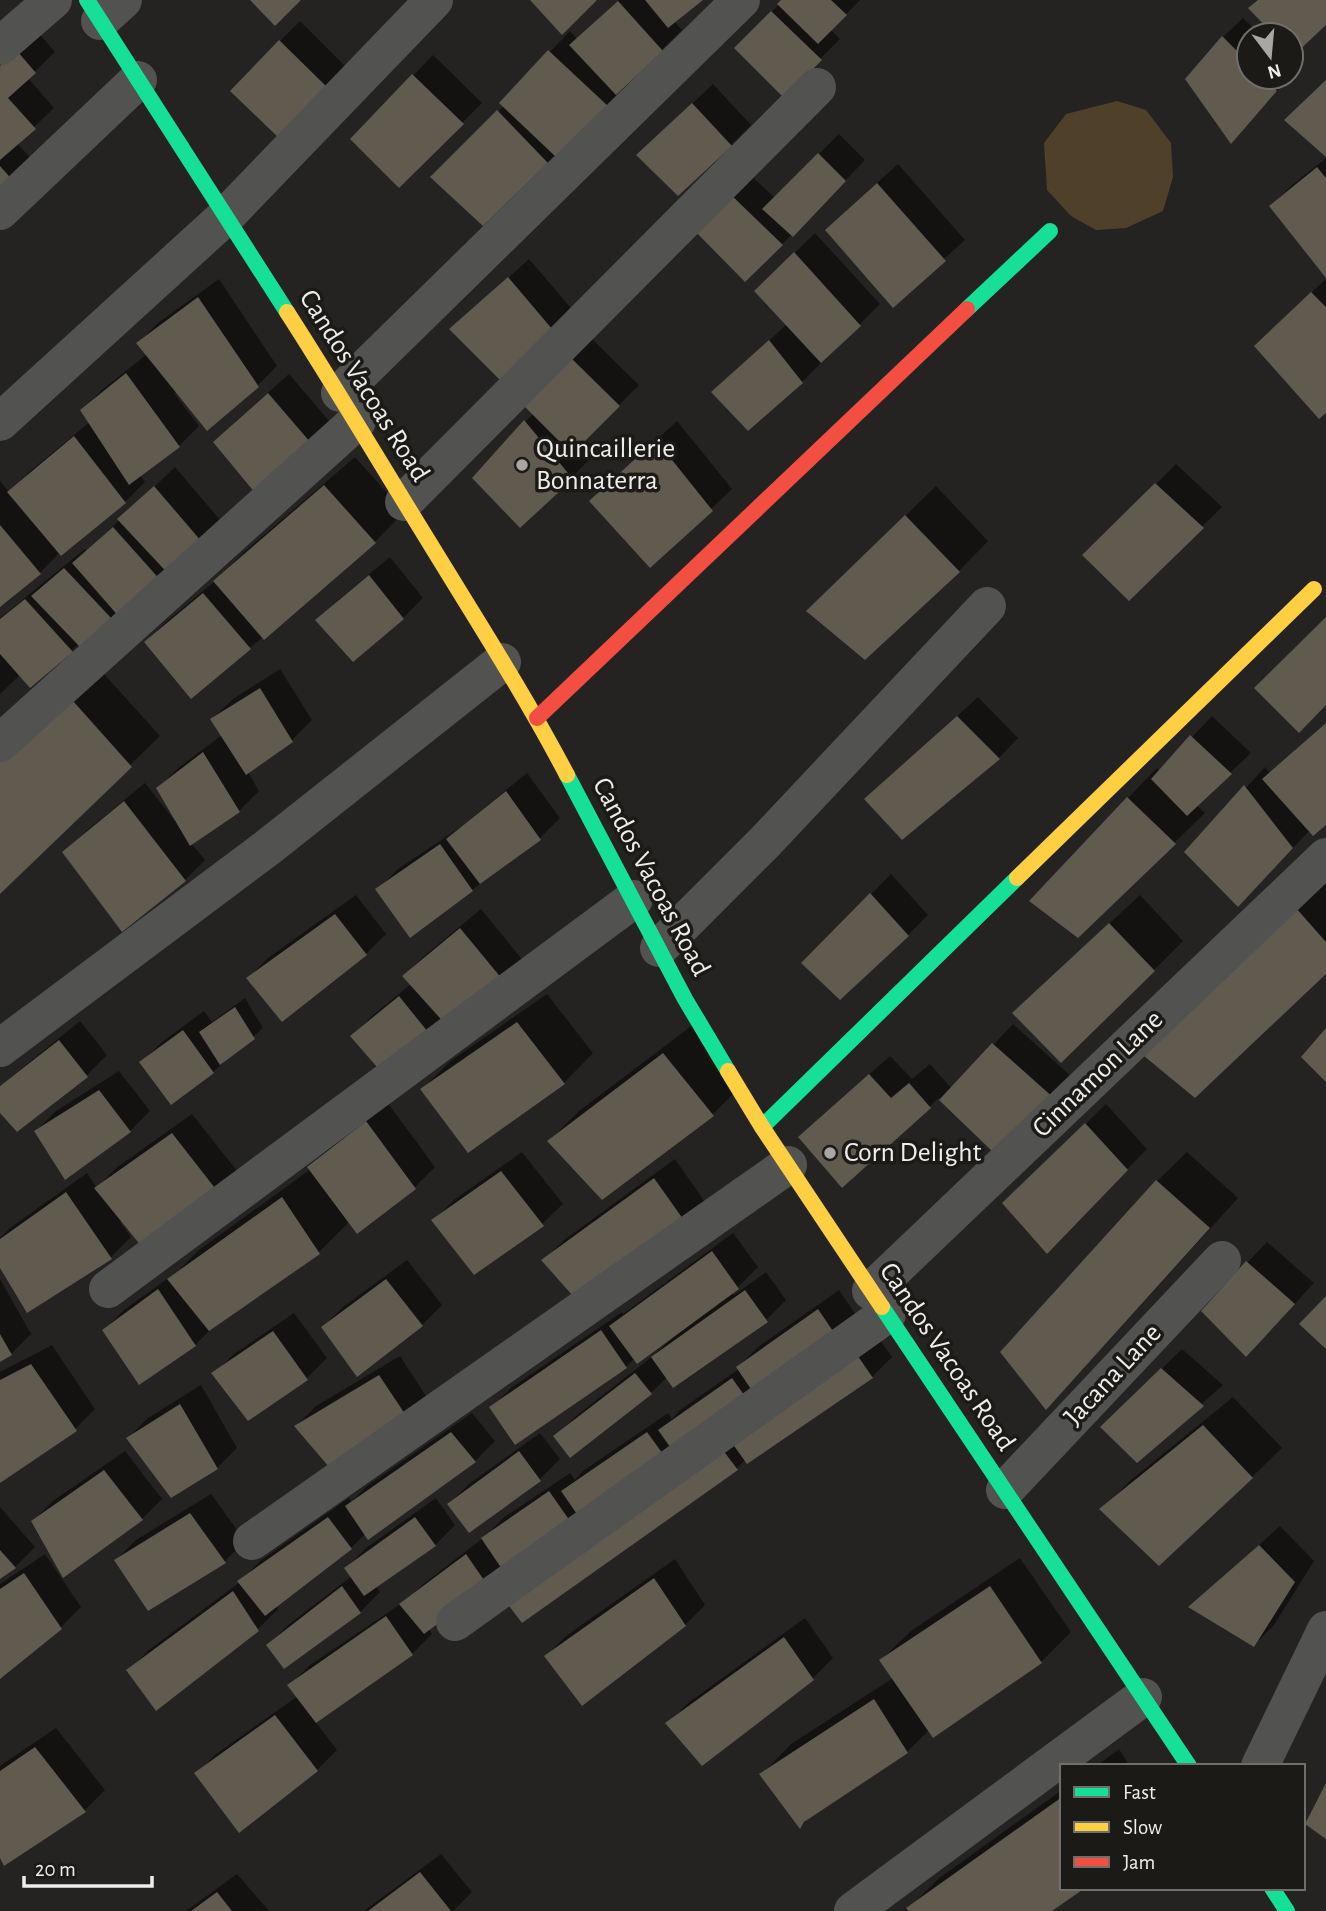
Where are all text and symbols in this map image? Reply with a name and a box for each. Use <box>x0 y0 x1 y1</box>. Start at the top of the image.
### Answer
north arrow <box>1235 21 1305 91</box>
text: N <box>1265 60 1283 82</box>
street label: Candos Vacoas Road <box>294 285 434 487</box>
place label: Quincaillerie Bonnaterra <box>536 435 675 495</box>
marker: Quincaillerie Bonnaterra <box>514 457 530 473</box>
street label: Candos Vacoas Road <box>587 773 715 981</box>
street label: Cinnamon Lane <box>1027 1005 1169 1143</box>
place label: Corn Delight <box>844 1139 981 1167</box>
marker: Corn Delight <box>822 1145 838 1161</box>
street label: Candos Vacoas Road <box>874 1258 1020 1456</box>
street label: Jacana Lane <box>1059 1319 1167 1431</box>
legend <box>1060 1764 1305 1890</box>
text: Fast <box>1123 1782 1156 1803</box>
text: Slow <box>1123 1817 1162 1838</box>
scale bar <box>24 1844 152 1888</box>
text: Jam <box>1123 1852 1155 1873</box>
text: 20 m <box>35 1859 76 1880</box>

